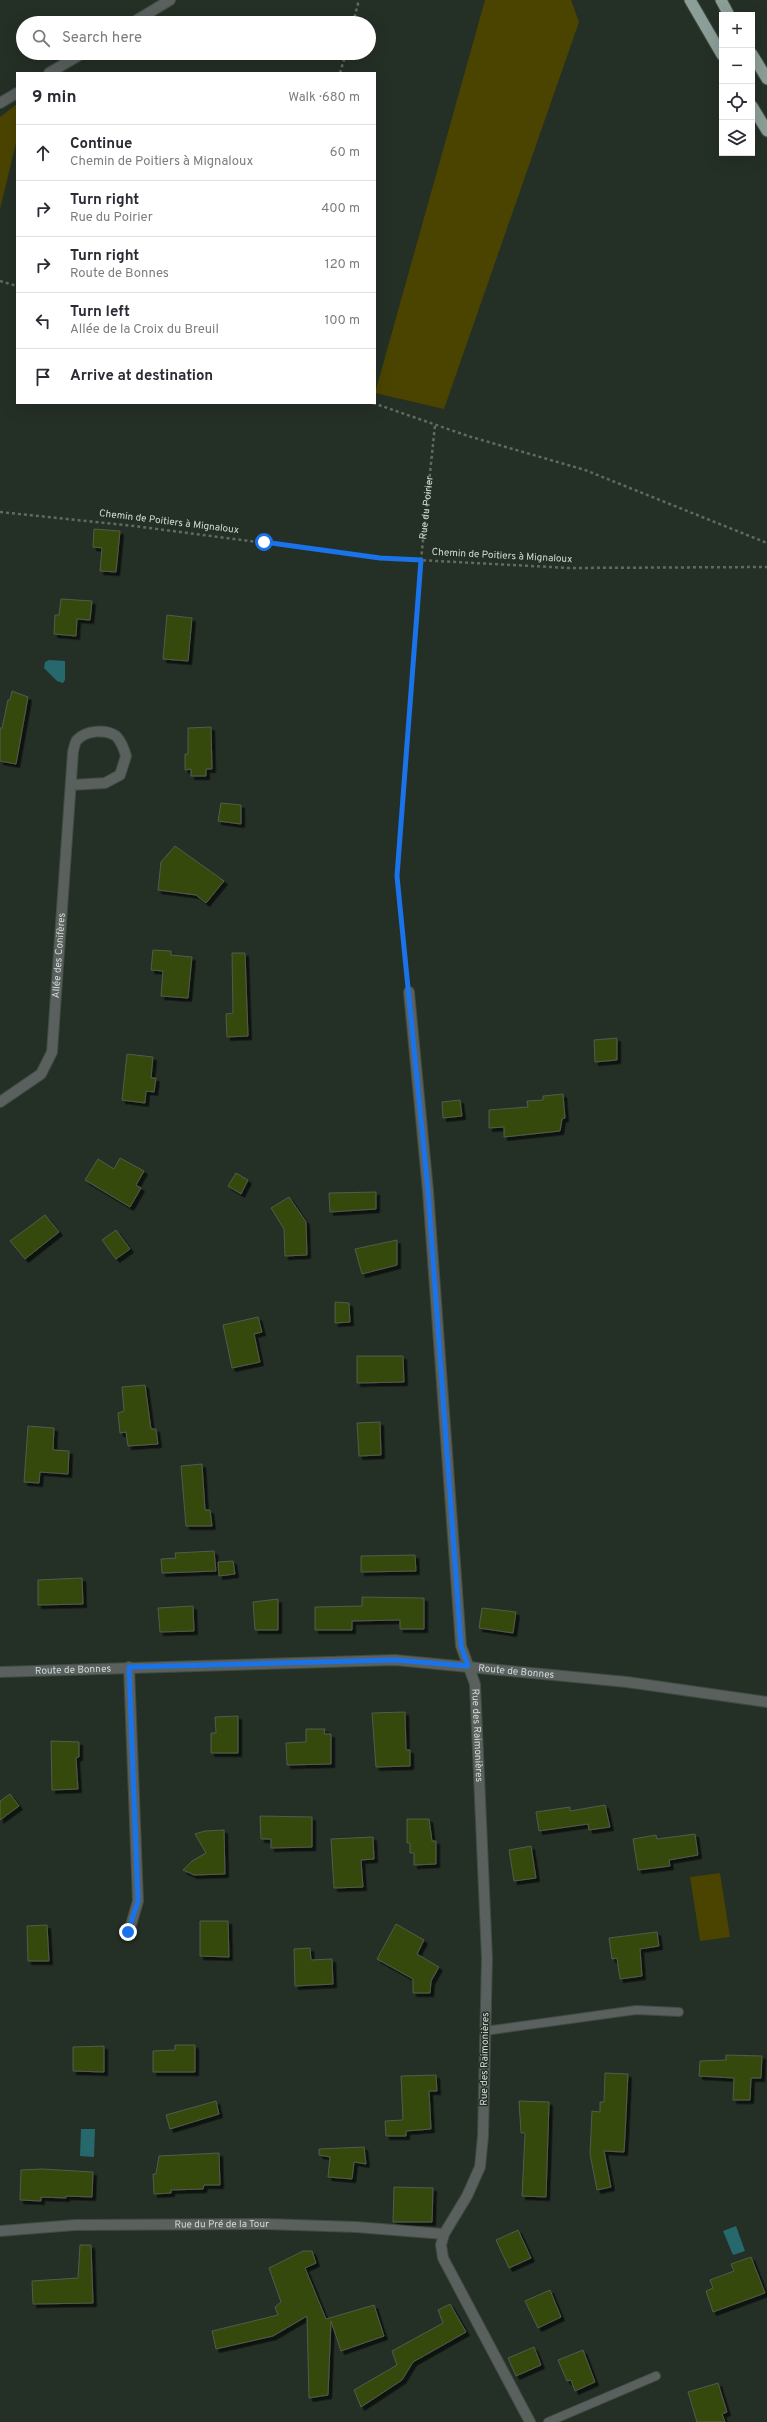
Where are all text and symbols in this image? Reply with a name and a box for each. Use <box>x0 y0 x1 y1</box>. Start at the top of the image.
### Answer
map controls <box>719 12 755 156</box>
button: + <box>719 12 755 48</box>
search box <box>16 16 376 60</box>
icon: search <box>30 27 52 49</box>
text: Search here <box>62 29 142 48</box>
button: − <box>719 48 755 84</box>
button: locate <box>719 84 755 120</box>
text: 9 min <box>32 87 76 109</box>
text: Walk · 680 m <box>288 90 360 106</box>
button: layers <box>719 120 755 156</box>
text: Continue <box>70 135 132 154</box>
icon: ahead <box>32 142 54 164</box>
text: 60 m <box>330 145 360 161</box>
text: Chemin de Poitiers à Mignaloux <box>70 154 253 170</box>
text: Turn right <box>70 191 139 210</box>
icon: right <box>32 198 54 220</box>
text: 400 m <box>321 201 360 217</box>
text: Rue du Poirier <box>70 210 153 226</box>
text: Turn right <box>70 247 139 266</box>
icon: right <box>32 254 54 276</box>
text: 120 m <box>325 257 360 273</box>
text: Route de Bonnes <box>70 266 169 282</box>
text: Turn left <box>70 303 130 322</box>
icon: left <box>32 310 54 332</box>
text: 100 m <box>324 313 360 329</box>
text: Allée de la Croix du Breuil <box>70 322 219 338</box>
icon: arrive <box>32 366 54 388</box>
text: Arrive at destination <box>70 367 213 386</box>
street label: Rue du Poirier <box>417 475 436 540</box>
street label: Chemin de Poitiers à Mignaloux <box>98 507 240 537</box>
route start <box>255 533 273 551</box>
street label: Chemin de Poitiers à Mignaloux <box>431 546 573 566</box>
street label: Allée des Conifères <box>49 912 68 999</box>
street label: Route de Bonnes <box>478 1661 555 1682</box>
street label: Route de Bonnes <box>35 1662 112 1677</box>
street label: Rue des Raimonières <box>469 1688 486 1783</box>
route end <box>119 1923 137 1941</box>
street label: Rue des Raimonières <box>478 2012 492 2106</box>
street label: Rue du Pré de la Tour <box>174 2217 269 2231</box>

